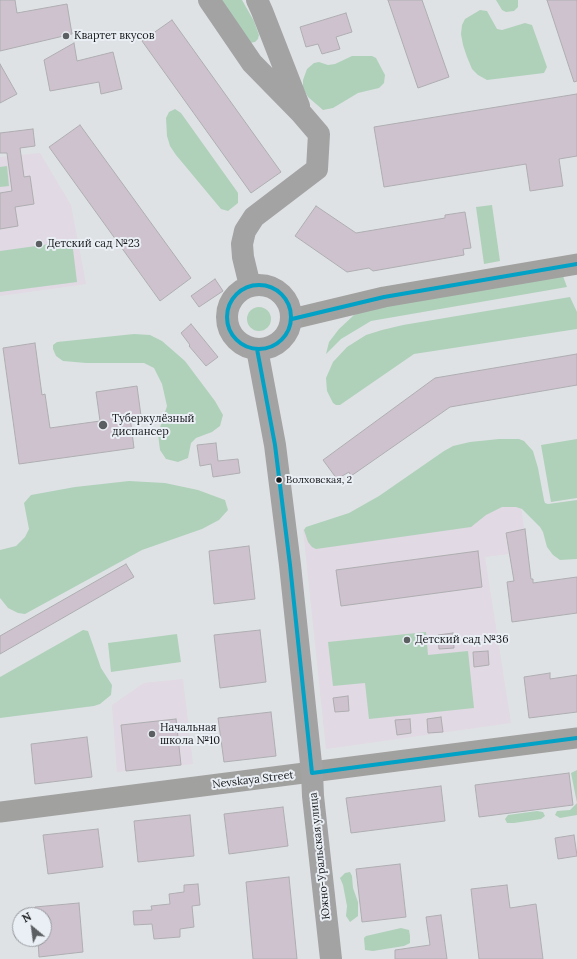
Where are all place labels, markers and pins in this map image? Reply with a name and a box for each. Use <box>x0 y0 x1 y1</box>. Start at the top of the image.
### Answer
place label: Квартет вкусов <box>74 29 155 43</box>
marker: Квартет вкусов <box>61 31 71 41</box>
place label: Детский сад №23 <box>47 237 140 251</box>
marker: Детский сад №23 <box>34 239 44 249</box>
place label: Туберкулёзный диспансер <box>112 412 194 438</box>
marker: Туберкулёзный диспансер <box>97 419 109 431</box>
place label: Волховская, 2 <box>286 474 352 486</box>
marker: Волховская, 2 <box>274 475 284 485</box>
place label: Детский сад №36 <box>415 633 509 647</box>
marker: Детский сад №36 <box>402 635 412 645</box>
place label: Начальная школа №10 <box>160 721 220 747</box>
marker: Начальная школа №10 <box>147 729 157 739</box>

